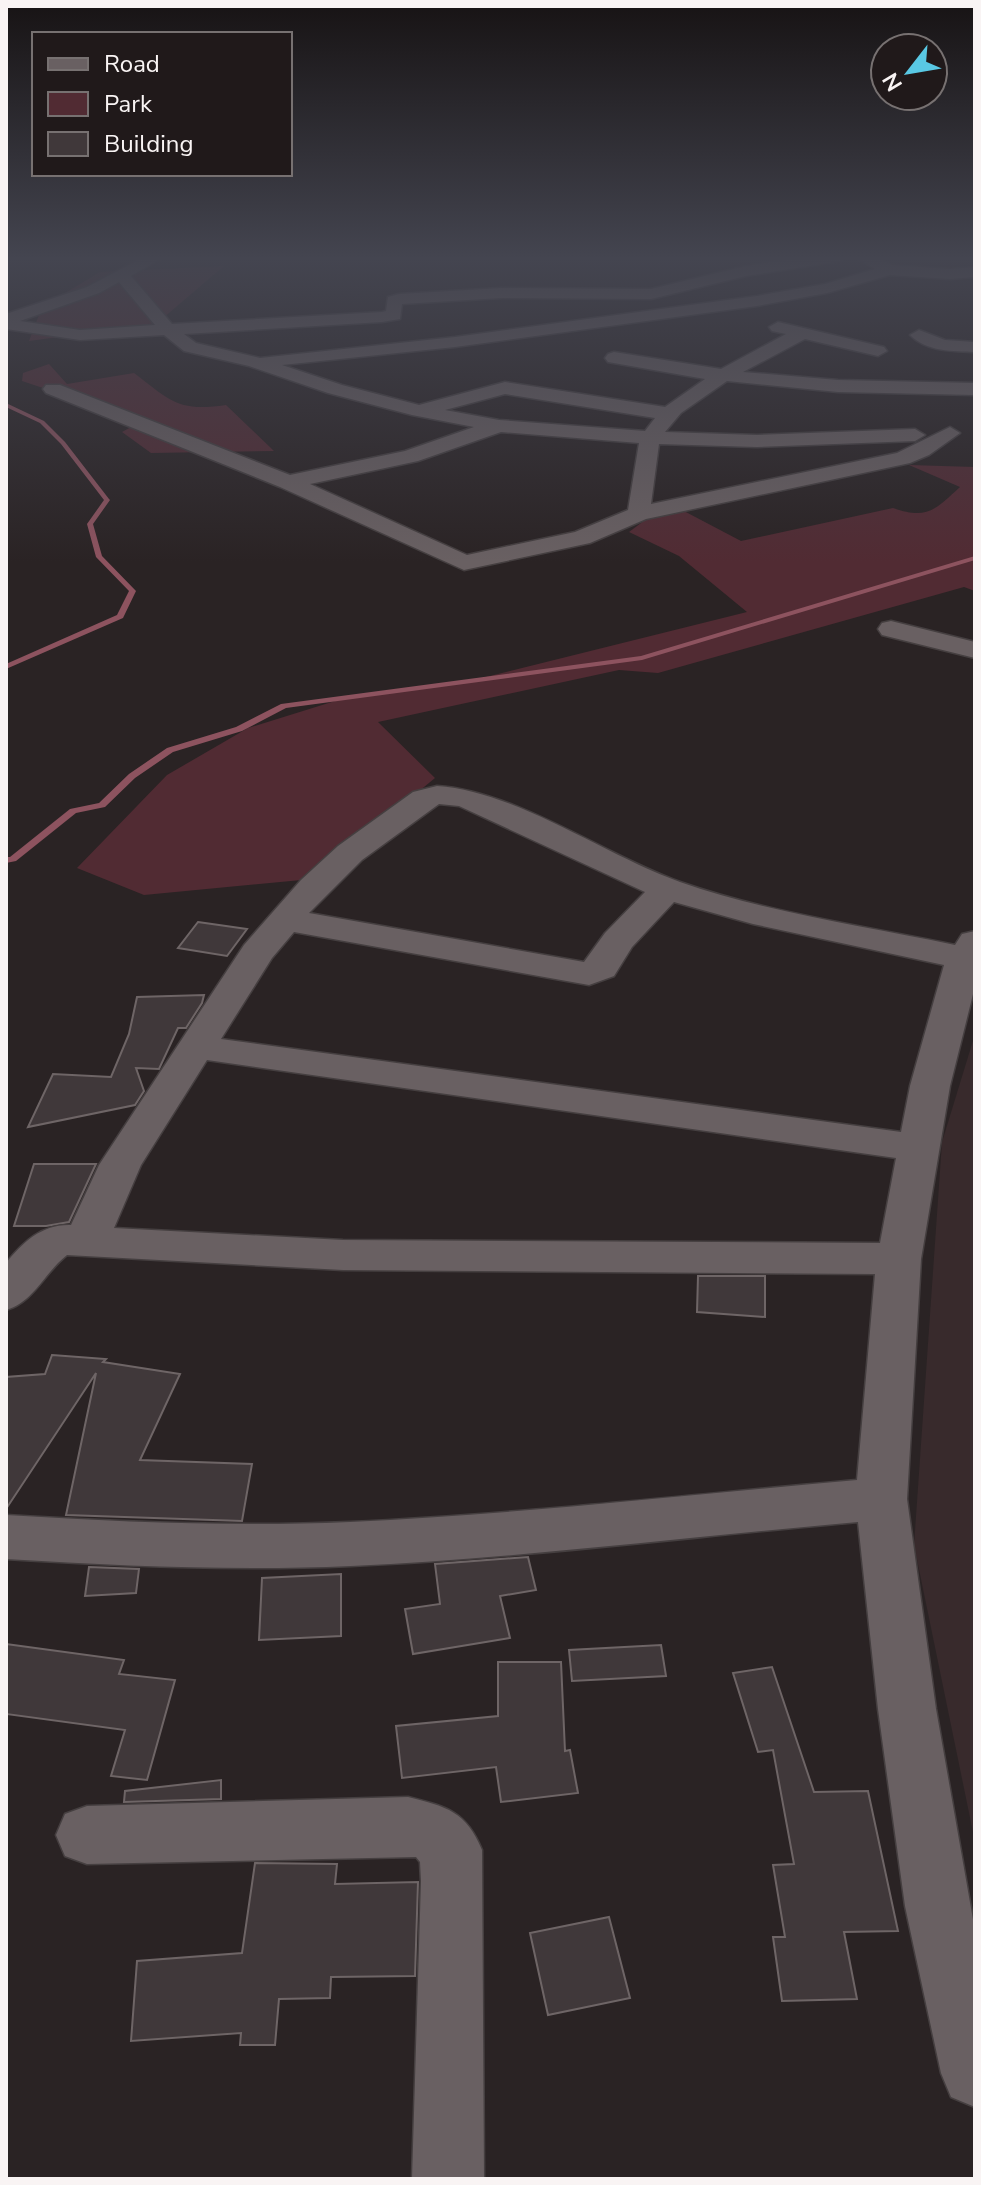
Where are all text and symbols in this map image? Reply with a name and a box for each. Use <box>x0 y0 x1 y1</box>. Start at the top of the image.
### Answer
legend <box>32 32 292 176</box>
north arrow <box>869 32 949 112</box>
text: Road <box>104 48 160 80</box>
text: N <box>876 67 910 97</box>
text: Park <box>104 88 153 120</box>
text: Building <box>104 128 194 160</box>

